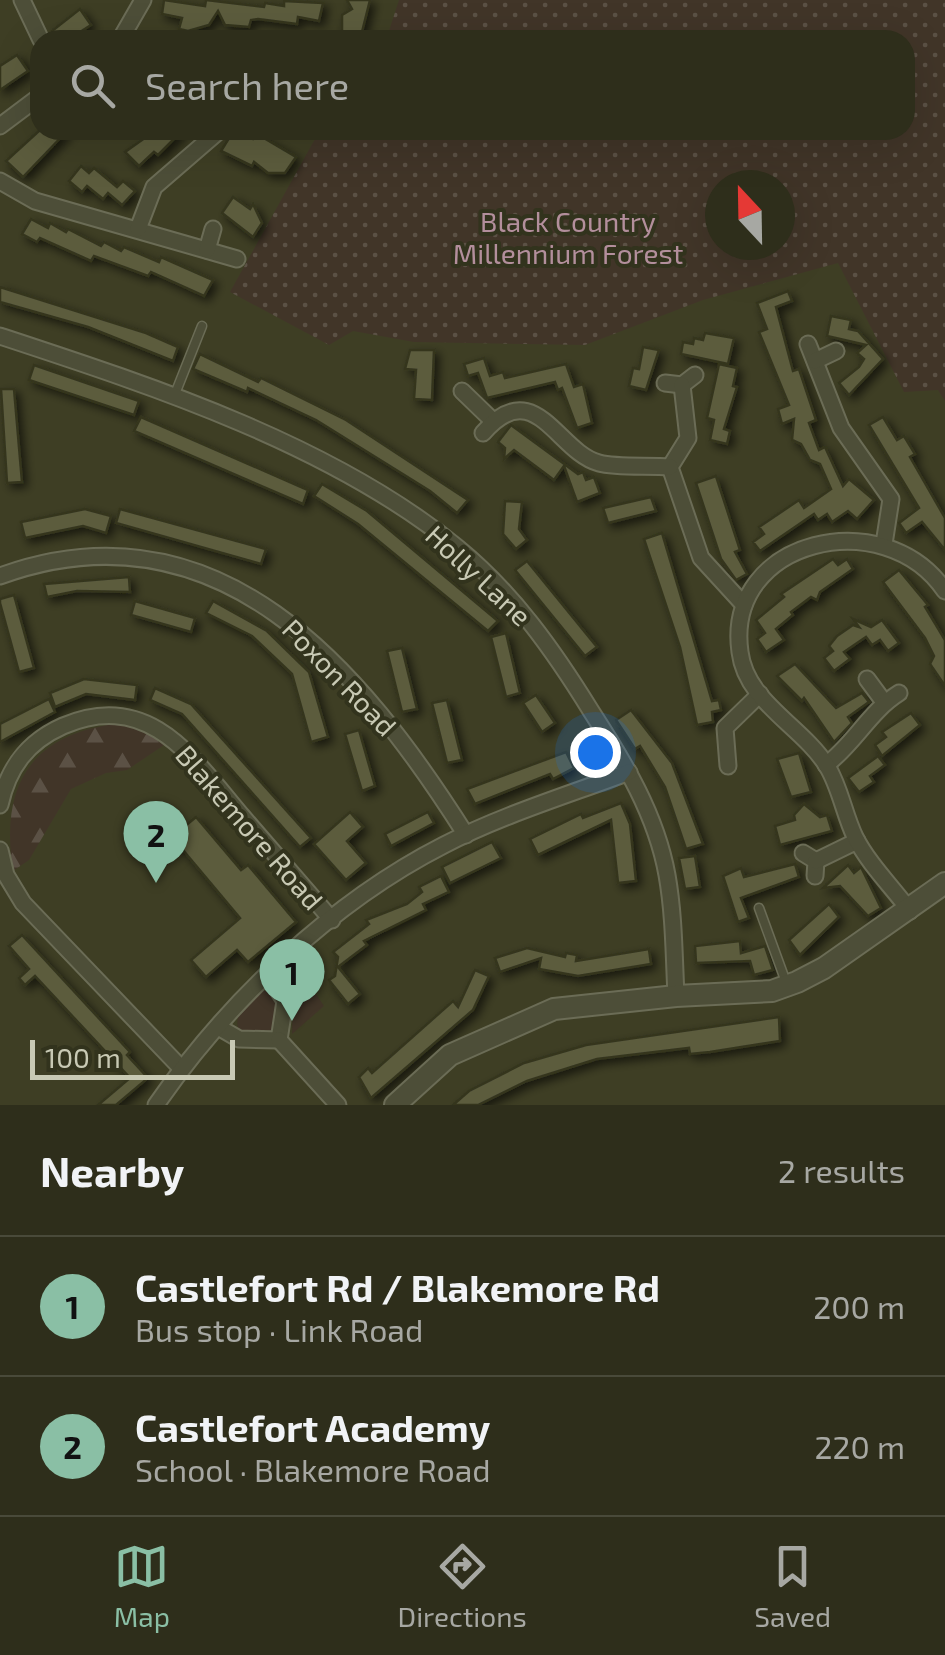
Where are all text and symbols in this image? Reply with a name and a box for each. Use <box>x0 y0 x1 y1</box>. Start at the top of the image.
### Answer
search box <box>30 30 915 140</box>
icon: search <box>65 58 120 113</box>
text: Search here <box>145 62 349 108</box>
north arrow <box>705 170 795 260</box>
park label: Black Country Millennium Forest <box>453 204 683 270</box>
street label: Holly Lane <box>419 518 539 632</box>
street label: Poxon Road <box>276 611 404 743</box>
your location <box>570 727 621 778</box>
street label: Blakemore Road <box>169 738 331 916</box>
pin: 2 <box>124 800 188 883</box>
pin: 1 <box>260 938 324 1021</box>
scale bar <box>30 1035 235 1080</box>
text: 100 m <box>45 1040 121 1074</box>
text: Nearby <box>40 1145 184 1195</box>
text: 2 results <box>778 1151 905 1189</box>
text: Castlefort Rd / Blakemore Rd <box>135 1264 660 1310</box>
text: 1 <box>66 1287 79 1325</box>
text: 200 m <box>813 1287 905 1325</box>
text: Bus stop · Link Road <box>135 1310 423 1348</box>
text: Castlefort Academy <box>135 1404 490 1450</box>
text: 2 <box>63 1427 82 1465</box>
text: 220 m <box>815 1427 905 1465</box>
text: School · Blakemore Road <box>135 1450 491 1488</box>
tab: Map <box>114 1539 170 1633</box>
tab: Directions <box>398 1539 527 1633</box>
tab: Saved <box>754 1539 831 1633</box>

